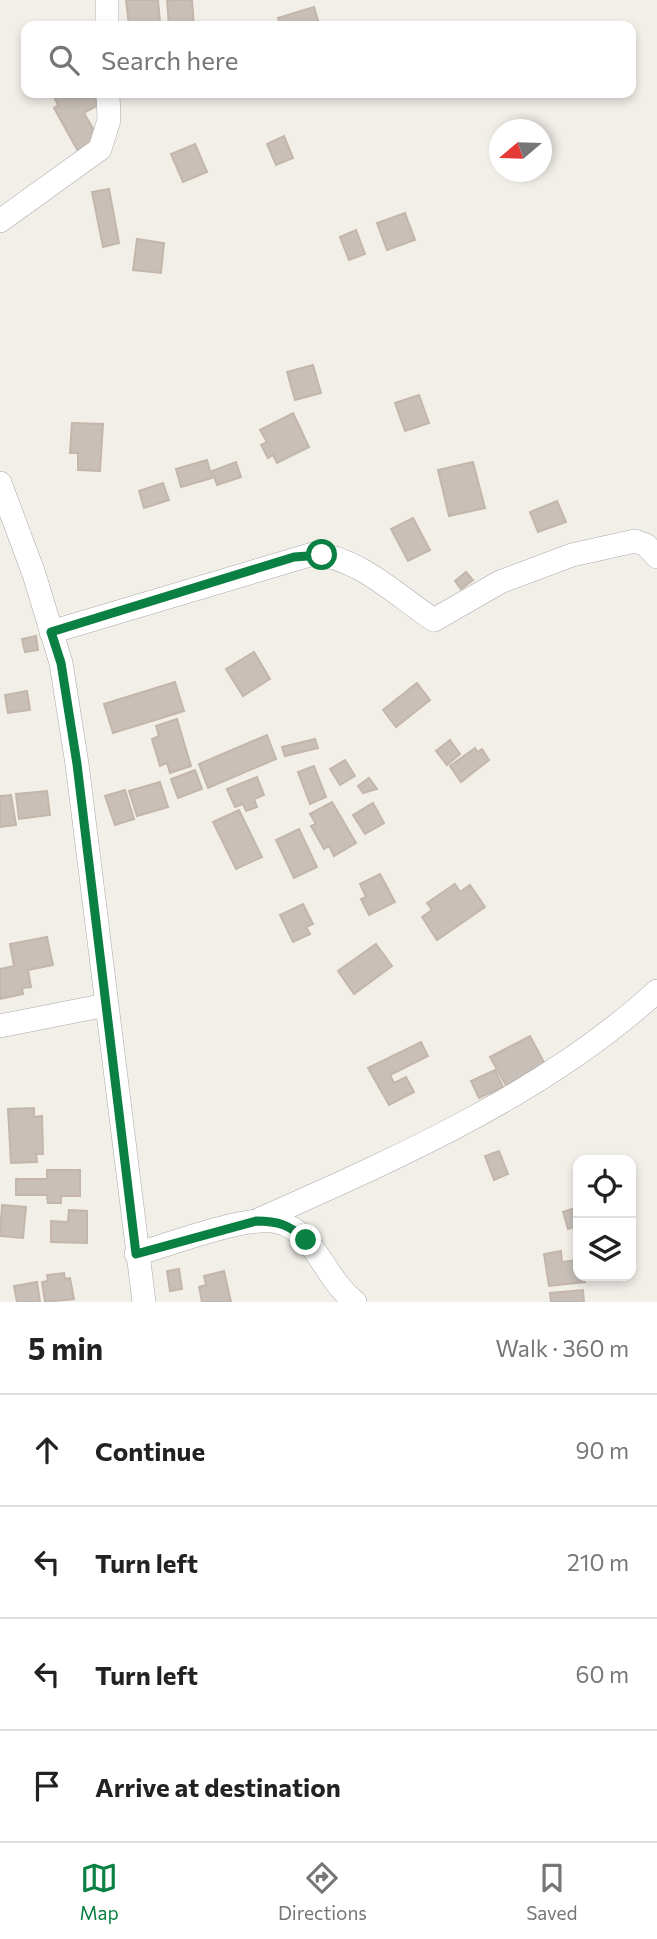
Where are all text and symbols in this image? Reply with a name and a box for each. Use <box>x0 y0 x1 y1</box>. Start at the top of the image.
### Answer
search box <box>21 21 636 98</box>
icon: search <box>45 41 83 79</box>
text: Search here <box>101 44 239 75</box>
north arrow <box>489 119 552 182</box>
route start <box>306 539 337 570</box>
map controls <box>573 1155 636 1281</box>
button: locate <box>573 1155 636 1218</box>
button: layers <box>573 1218 636 1281</box>
route end <box>290 1224 321 1255</box>
text: 5 min <box>28 1329 103 1366</box>
text: Walk · 360 m <box>496 1334 629 1362</box>
icon: ahead <box>28 1431 66 1469</box>
text: Continue <box>95 1435 205 1466</box>
text: 90 m <box>576 1436 629 1464</box>
icon: left <box>28 1543 66 1581</box>
text: Turn left <box>95 1547 198 1578</box>
text: 210 m <box>567 1548 629 1576</box>
icon: left <box>28 1655 66 1693</box>
text: Turn left <box>95 1659 198 1690</box>
text: 60 m <box>576 1660 629 1688</box>
icon: arrive <box>28 1767 66 1805</box>
text: Arrive at destination <box>95 1771 341 1802</box>
tab: Map <box>80 1859 119 1924</box>
tab: Directions <box>278 1859 367 1924</box>
tab: Saved <box>526 1859 577 1924</box>

